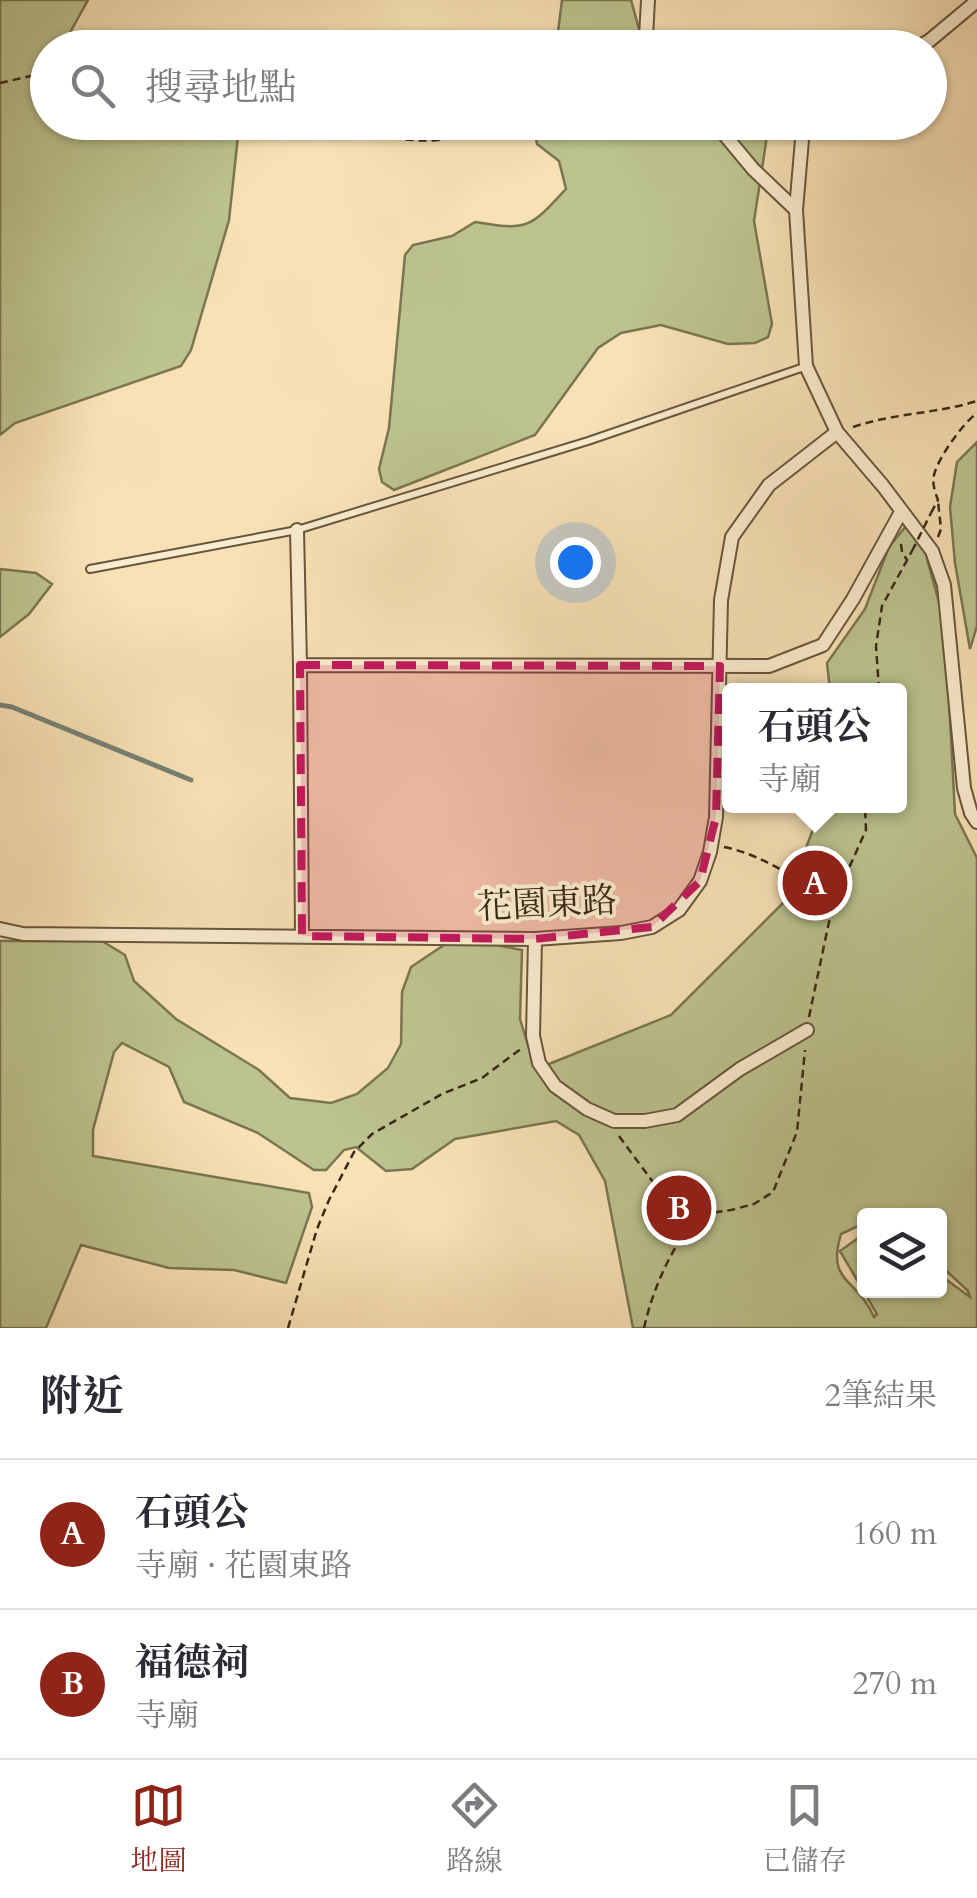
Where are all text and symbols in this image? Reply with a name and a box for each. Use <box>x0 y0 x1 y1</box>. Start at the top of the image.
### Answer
search box <box>30 30 947 140</box>
icon: search <box>65 58 120 113</box>
text: 搜尋地點 <box>145 62 297 114</box>
your location <box>550 537 601 588</box>
popup <box>722 683 907 813</box>
text: 石頭公 <box>757 701 872 753</box>
text: 寺廟 <box>757 758 822 802</box>
pin: A <box>782 846 848 920</box>
street label: 花園東路 <box>476 876 618 932</box>
pin: B <box>646 1170 712 1246</box>
map controls <box>857 1208 947 1298</box>
button: layers <box>857 1208 947 1298</box>
text: 附近 <box>40 1368 124 1425</box>
text: 2筆結果 <box>825 1374 937 1418</box>
text: 石頭公 <box>135 1487 249 1539</box>
text: A <box>60 1512 85 1556</box>
text: 160 m <box>852 1512 937 1556</box>
text: 寺廟 · 花園東路 <box>135 1544 352 1588</box>
text: 福德祠 <box>135 1637 249 1689</box>
text: B <box>61 1662 84 1706</box>
text: 270 m <box>852 1662 937 1706</box>
text: 寺廟 <box>135 1694 199 1738</box>
tab: 地圖 <box>130 1778 186 1880</box>
tab: 路線 <box>446 1778 503 1880</box>
tab: 已儲存 <box>763 1778 847 1880</box>

